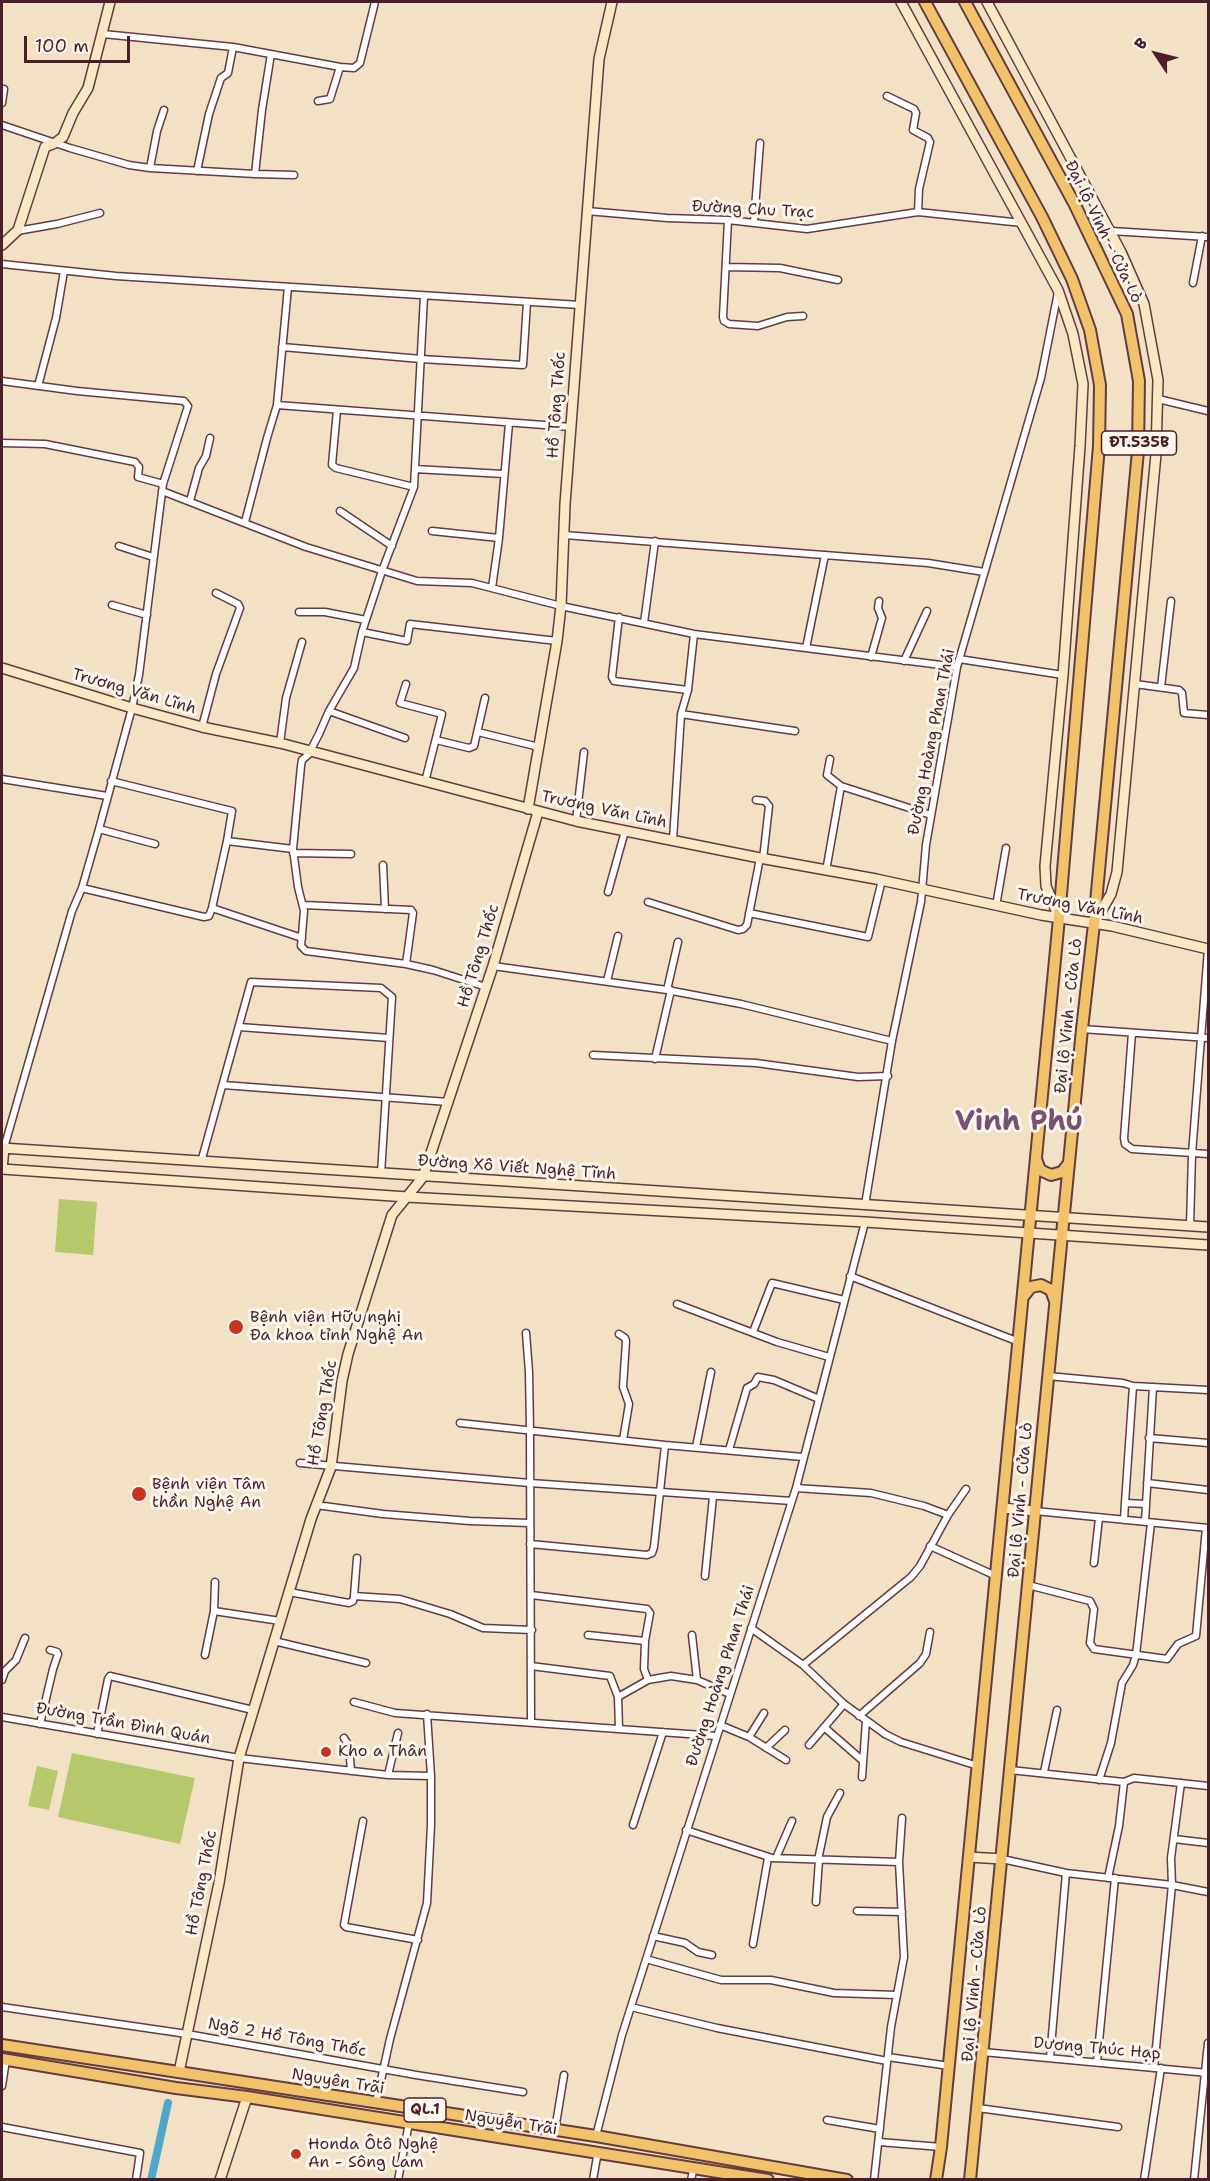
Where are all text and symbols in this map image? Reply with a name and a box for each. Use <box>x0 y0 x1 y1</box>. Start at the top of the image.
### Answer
scale bar <box>27 24 134 62</box>
north arrow <box>1126 24 1186 84</box>
text: B <box>1129 33 1152 53</box>
text: 100 m <box>35 34 89 58</box>
street label: Đại lộ Vinh - Cửa Lò <box>1060 158 1146 306</box>
street label: Đường Chu Trạc <box>691 197 815 223</box>
street label: Hồ Tông Thốc <box>544 351 570 459</box>
road number: ĐT.535B <box>1102 431 1176 455</box>
street label: Đường Hoàng Phan Thái <box>905 647 959 837</box>
street label: Trương Văn Lĩnh <box>70 665 198 719</box>
street label: Trương Văn Lĩnh <box>539 787 669 833</box>
street label: Trương Văn Lĩnh <box>1015 885 1145 929</box>
street label: Hồ Tông Thốc <box>454 902 504 1010</box>
street label: Đại lộ Vinh - Cửa Lò <box>1051 937 1087 1095</box>
district label: Vinh Phú <box>955 1106 1083 1140</box>
street label: Đường Xô Viết Nghệ Tĩnh <box>417 1151 617 1185</box>
place label: Bệnh viện Hữu nghị Đa khoa tỉnh Nghệ An <box>250 1308 423 1346</box>
marker: Bệnh viện Hữu nghị Đa khoa tỉnh Nghệ An <box>227 1318 245 1336</box>
street label: Hồ Tông Thốc <box>304 1359 342 1467</box>
street label: Đại lộ Vinh - Cửa Lò <box>1005 1421 1037 1579</box>
place label: Bệnh viện Tâm thần Nghệ An <box>152 1475 265 1513</box>
marker: Bệnh viện Tâm thần Nghệ An <box>130 1485 148 1503</box>
street label: Đường Hoàng Phan Thái <box>683 1583 759 1769</box>
street label: Đường Trần Đình Quán <box>34 1699 212 1749</box>
place label: Kho a Thân <box>338 1742 427 1762</box>
marker: Kho a Thân <box>319 1745 333 1759</box>
street label: Hồ Tông Thốc <box>182 1829 222 1937</box>
street label: Đại lộ Vinh - Cửa Lò <box>959 1905 991 2063</box>
street label: Ngõ 2 Hồ Tông Thốc <box>206 2015 368 2061</box>
street label: Dương Thúc Hạp <box>1033 2034 1161 2064</box>
street label: Nguyên Trãi <box>290 2065 386 2099</box>
road number: QL.1 <box>404 2098 446 2122</box>
street label: Nguyễn Trãi <box>463 2106 559 2140</box>
place label: Honda Ôtô Nghệ An - Sông Lam <box>308 2135 438 2173</box>
marker: Honda Ôtô Nghệ An - Sông Lam <box>289 2147 303 2161</box>

